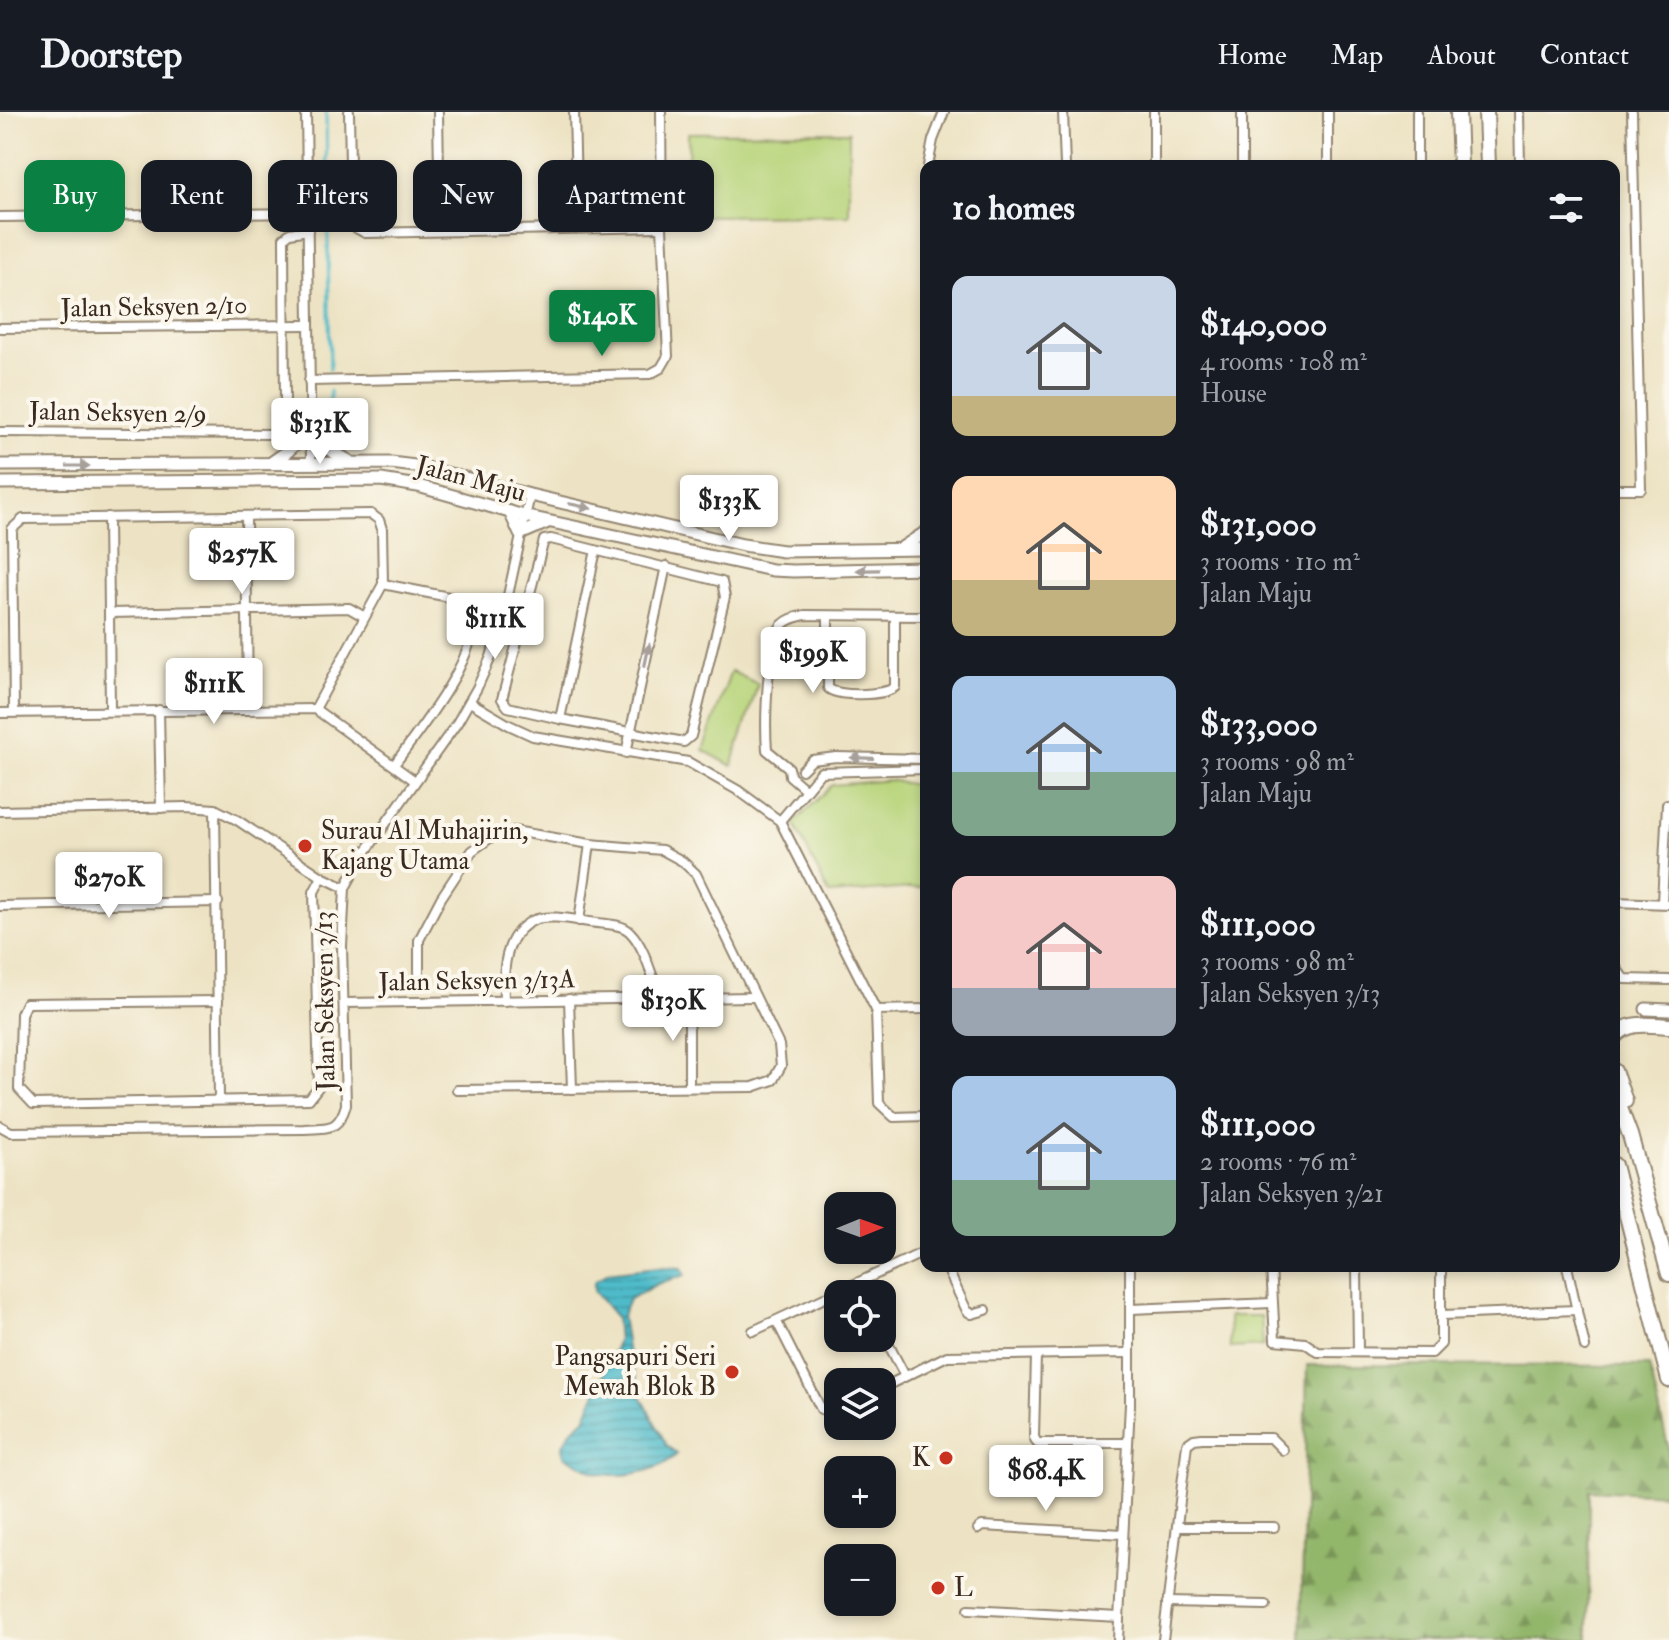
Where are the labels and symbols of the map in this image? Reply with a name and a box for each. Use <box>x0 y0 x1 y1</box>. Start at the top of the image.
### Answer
street label: Jalan Seksyen 2/10 <box>59 289 248 325</box>
pin: $140K <box>546 290 658 358</box>
street label: Jalan Seksyen 2/9 <box>28 395 207 431</box>
pin: $131K <box>264 398 376 466</box>
street label: Jalan Maju <box>412 449 529 509</box>
one-way arrow <box>66 460 91 472</box>
pin: $133K <box>673 475 785 543</box>
one-way arrow <box>568 500 593 513</box>
pin: $257K <box>186 528 298 596</box>
one-way arrow <box>855 563 880 576</box>
pin: $111K <box>439 593 551 661</box>
pin: $199K <box>757 627 869 695</box>
one-way arrow <box>641 642 653 667</box>
pin: $111K <box>158 658 270 726</box>
one-way arrow <box>849 751 874 764</box>
place label: Surau Al Muhajirin, Kajang Utama <box>321 815 528 877</box>
marker: Surau Al Muhajirin, Kajang Utama <box>296 837 314 855</box>
pin: $270K <box>53 852 165 920</box>
street label: Jalan Seksyen 3/13 <box>307 911 343 1092</box>
street label: Jalan Seksyen 3/13A <box>377 963 576 999</box>
pin: $130K <box>617 975 729 1043</box>
north arrow <box>824 1192 896 1264</box>
place label: Pangsapuri Seri Mewah Blok B <box>554 1341 716 1403</box>
marker: Pangsapuri Seri Mewah Blok B <box>723 1363 741 1381</box>
place label: K <box>912 1442 931 1474</box>
pin: $68.4K <box>981 1445 1111 1513</box>
marker: K <box>937 1449 955 1467</box>
place label: L <box>954 1572 973 1604</box>
marker: L <box>929 1579 947 1597</box>

